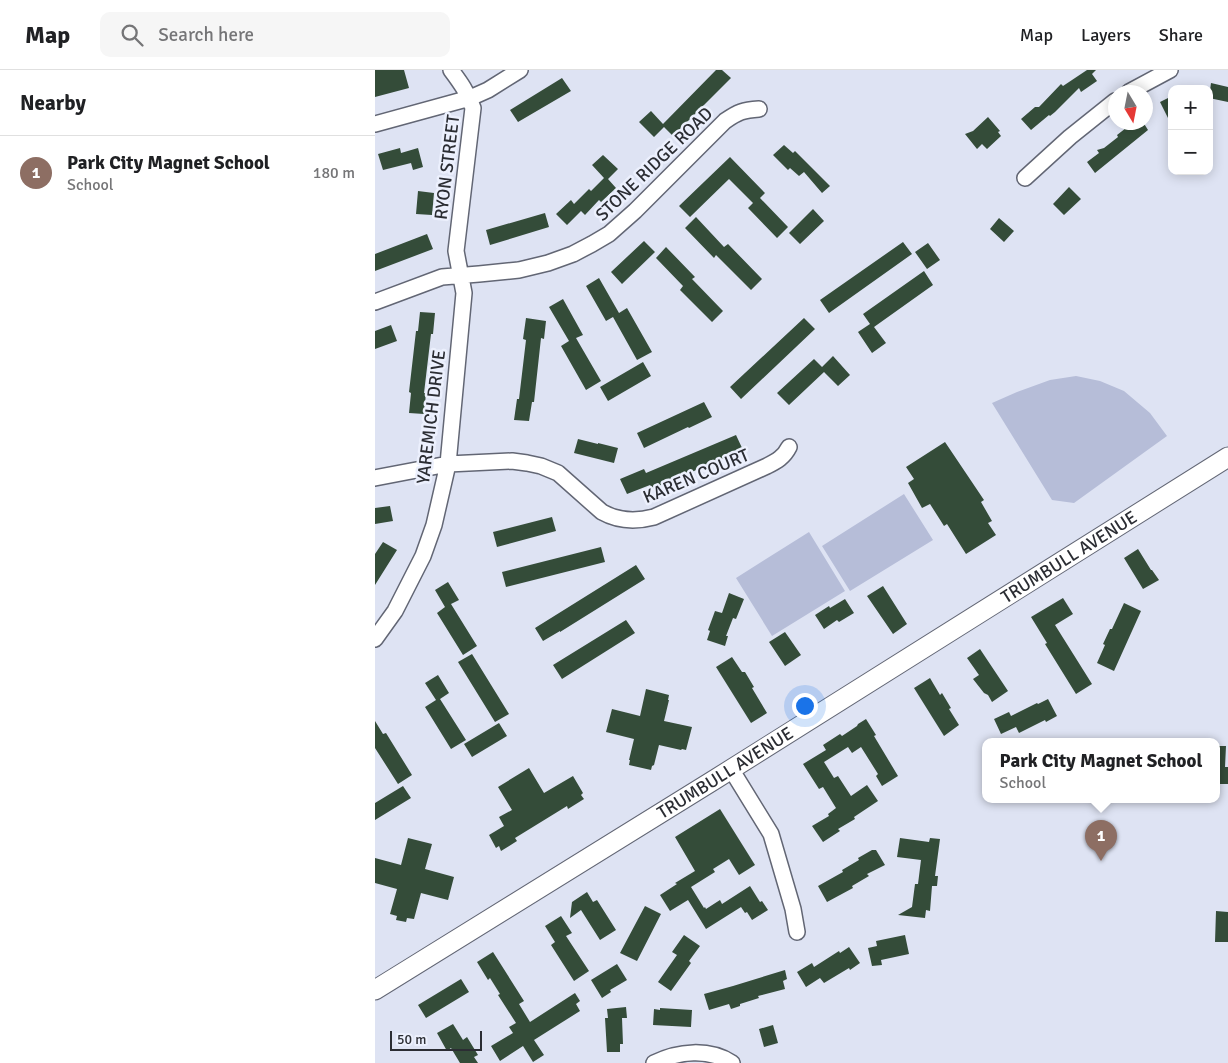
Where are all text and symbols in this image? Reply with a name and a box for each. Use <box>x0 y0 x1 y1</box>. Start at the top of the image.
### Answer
search box <box>100 12 450 57</box>
text: Map <box>25 20 70 50</box>
icon: search <box>118 21 146 49</box>
text: Search here <box>158 23 254 47</box>
text: Map <box>1020 24 1053 46</box>
text: Layers <box>1081 24 1131 46</box>
text: Share <box>1159 24 1203 46</box>
north arrow <box>1108 85 1153 130</box>
map controls <box>1168 85 1213 175</box>
button: + <box>1168 85 1213 130</box>
text: Nearby <box>20 90 86 116</box>
street label: STONE RIDGE ROAD <box>591 102 717 226</box>
street label: RYON STREET <box>430 113 464 221</box>
button: − <box>1168 130 1213 175</box>
text: Park City Magnet School <box>67 151 270 175</box>
text: 1 <box>32 163 40 183</box>
text: 180 m <box>313 163 355 183</box>
text: School <box>67 175 113 195</box>
street label: YAREMICH DRIVE <box>412 349 450 485</box>
street label: KAREN COURT <box>640 444 752 508</box>
street label: TRUMBULL AVENUE <box>997 506 1141 608</box>
your location <box>792 693 818 719</box>
street label: TRUMBULL AVENUE <box>653 722 797 824</box>
popup <box>982 738 1220 803</box>
text: Park City Magnet School <box>1000 749 1202 773</box>
text: School <box>1000 773 1046 793</box>
pin: 1 <box>1085 820 1117 861</box>
scale bar <box>390 1028 483 1051</box>
text: 50 m <box>397 1031 426 1048</box>

